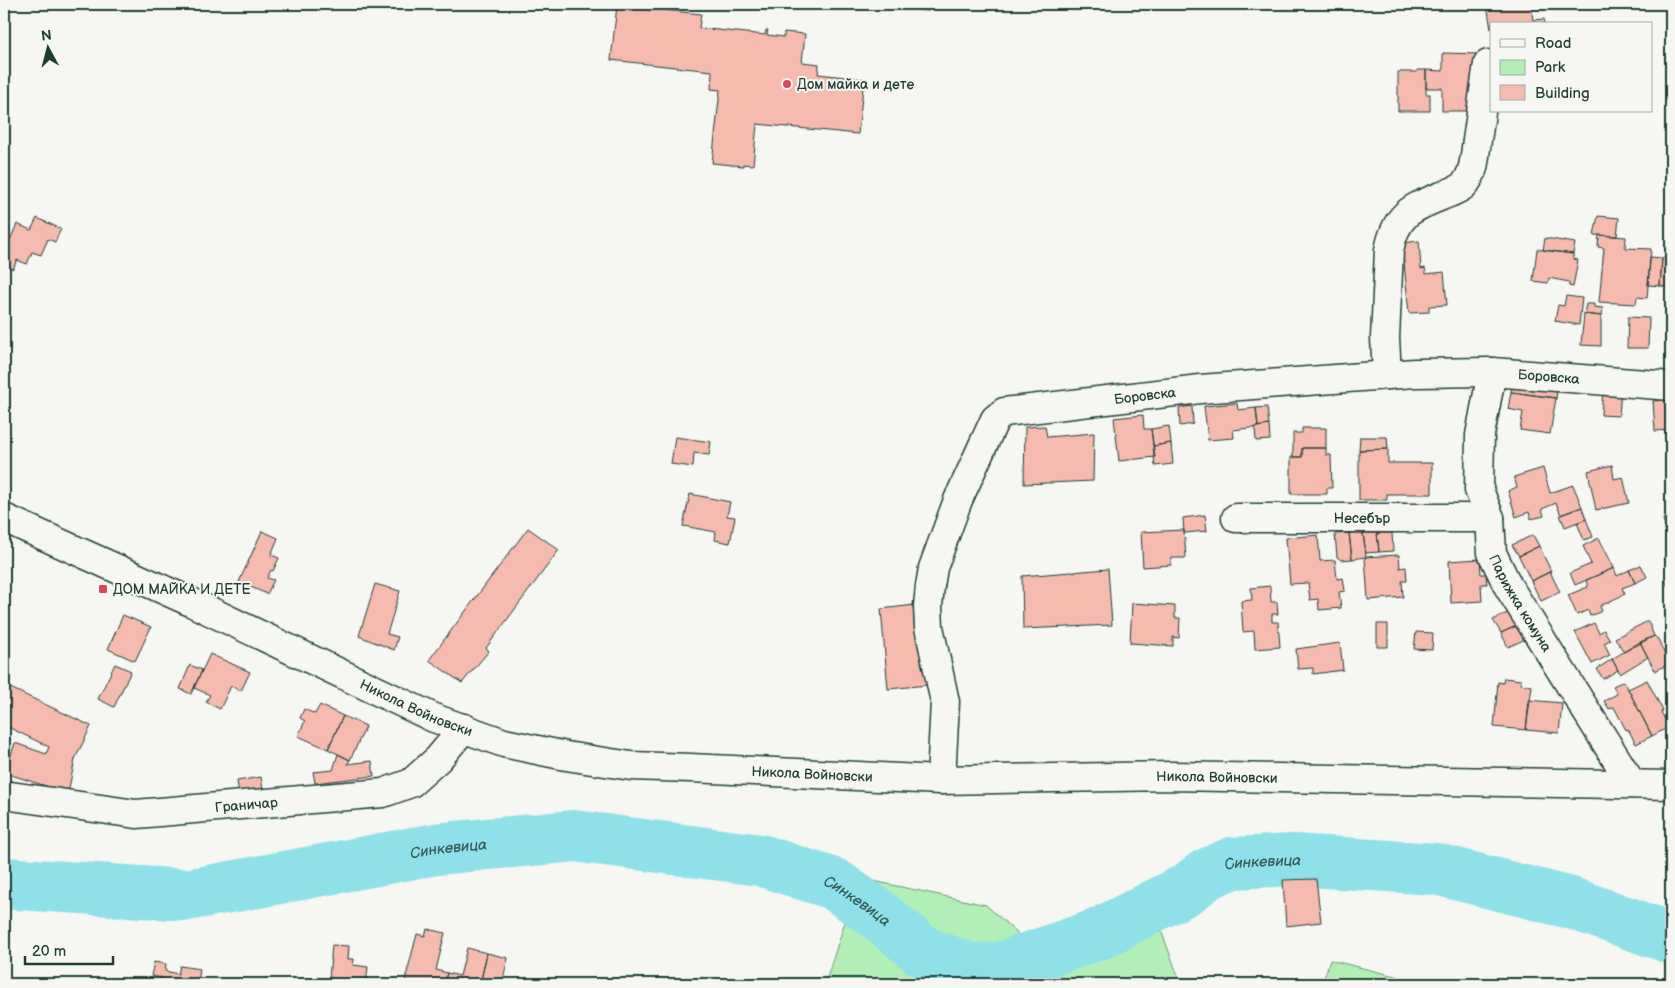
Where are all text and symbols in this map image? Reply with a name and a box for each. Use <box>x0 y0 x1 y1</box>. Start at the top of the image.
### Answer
north arrow <box>22 22 72 72</box>
legend <box>1490 22 1652 112</box>
text: N <box>40 27 53 45</box>
text: Road <box>1535 34 1571 53</box>
text: Park <box>1535 58 1566 77</box>
place label: Дом майка и дете <box>797 76 914 93</box>
marker: Дом майка и дете <box>781 78 793 90</box>
text: Building <box>1535 84 1590 103</box>
street label: Боровска <box>1517 366 1581 387</box>
street label: Боровска <box>1113 383 1177 408</box>
street label: Несебър <box>1334 510 1390 527</box>
street label: Парижка комуна <box>1486 552 1556 656</box>
place label: ДОМ МАЙКА И ДЕТЕ <box>113 581 251 598</box>
marker: ДОМ МАЙКА И ДЕТЕ <box>97 583 109 595</box>
street label: Никола Войновски <box>357 675 475 740</box>
street label: Никола Войновски <box>751 762 873 785</box>
street label: Никола Войновски <box>1156 767 1278 786</box>
street label: Граничар <box>214 793 278 816</box>
water label: Синкевица <box>408 835 488 863</box>
water label: Синкевица <box>1221 850 1302 875</box>
water label: Синкевица <box>821 872 895 931</box>
scale bar <box>25 933 112 965</box>
text: 20 m <box>32 942 66 961</box>

